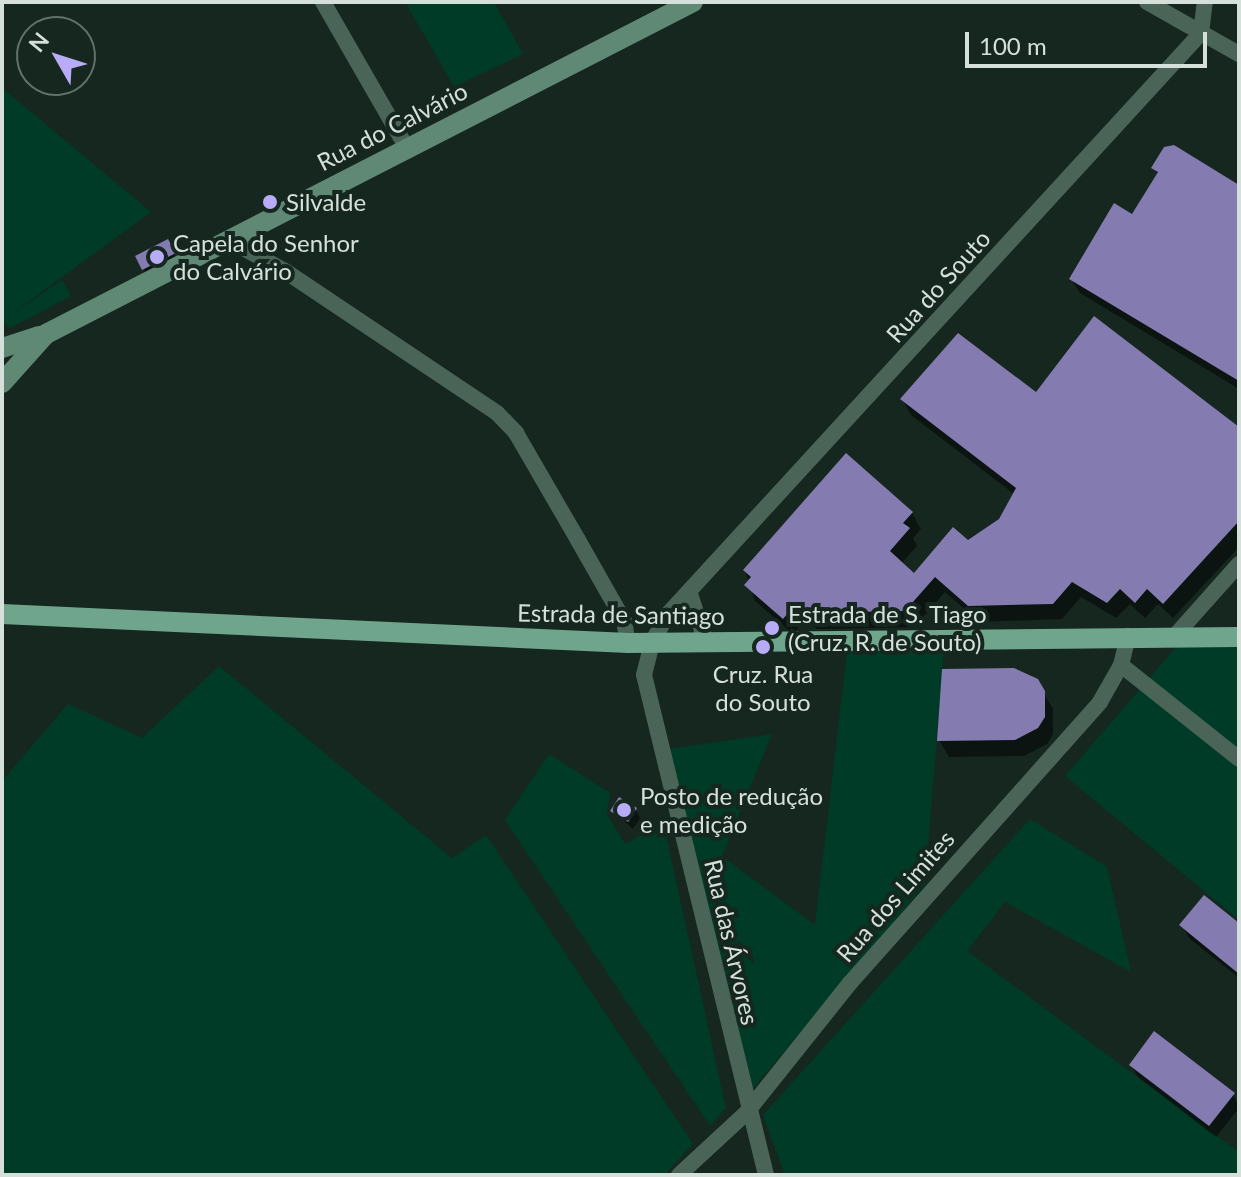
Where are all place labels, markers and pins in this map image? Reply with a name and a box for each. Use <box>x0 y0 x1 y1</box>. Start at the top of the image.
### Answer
place label: Silvalde <box>286 188 366 216</box>
marker: Silvalde <box>261 193 279 211</box>
place label: Capela do Senhor do Calvário <box>173 229 359 285</box>
marker: Capela do Senhor do Calvário <box>148 248 166 266</box>
place label: Estrada de S. Tiago (Cruz. R. de Souto) <box>788 600 987 656</box>
marker: Estrada de S. Tiago (Cruz. R. de Souto) <box>763 619 781 637</box>
marker: Cruz. Rua do Souto <box>754 638 772 656</box>
place label: Cruz. Rua do Souto <box>713 660 813 716</box>
place label: Posto de redução e medição <box>640 782 823 838</box>
marker: Posto de redução e medição <box>615 801 633 819</box>

